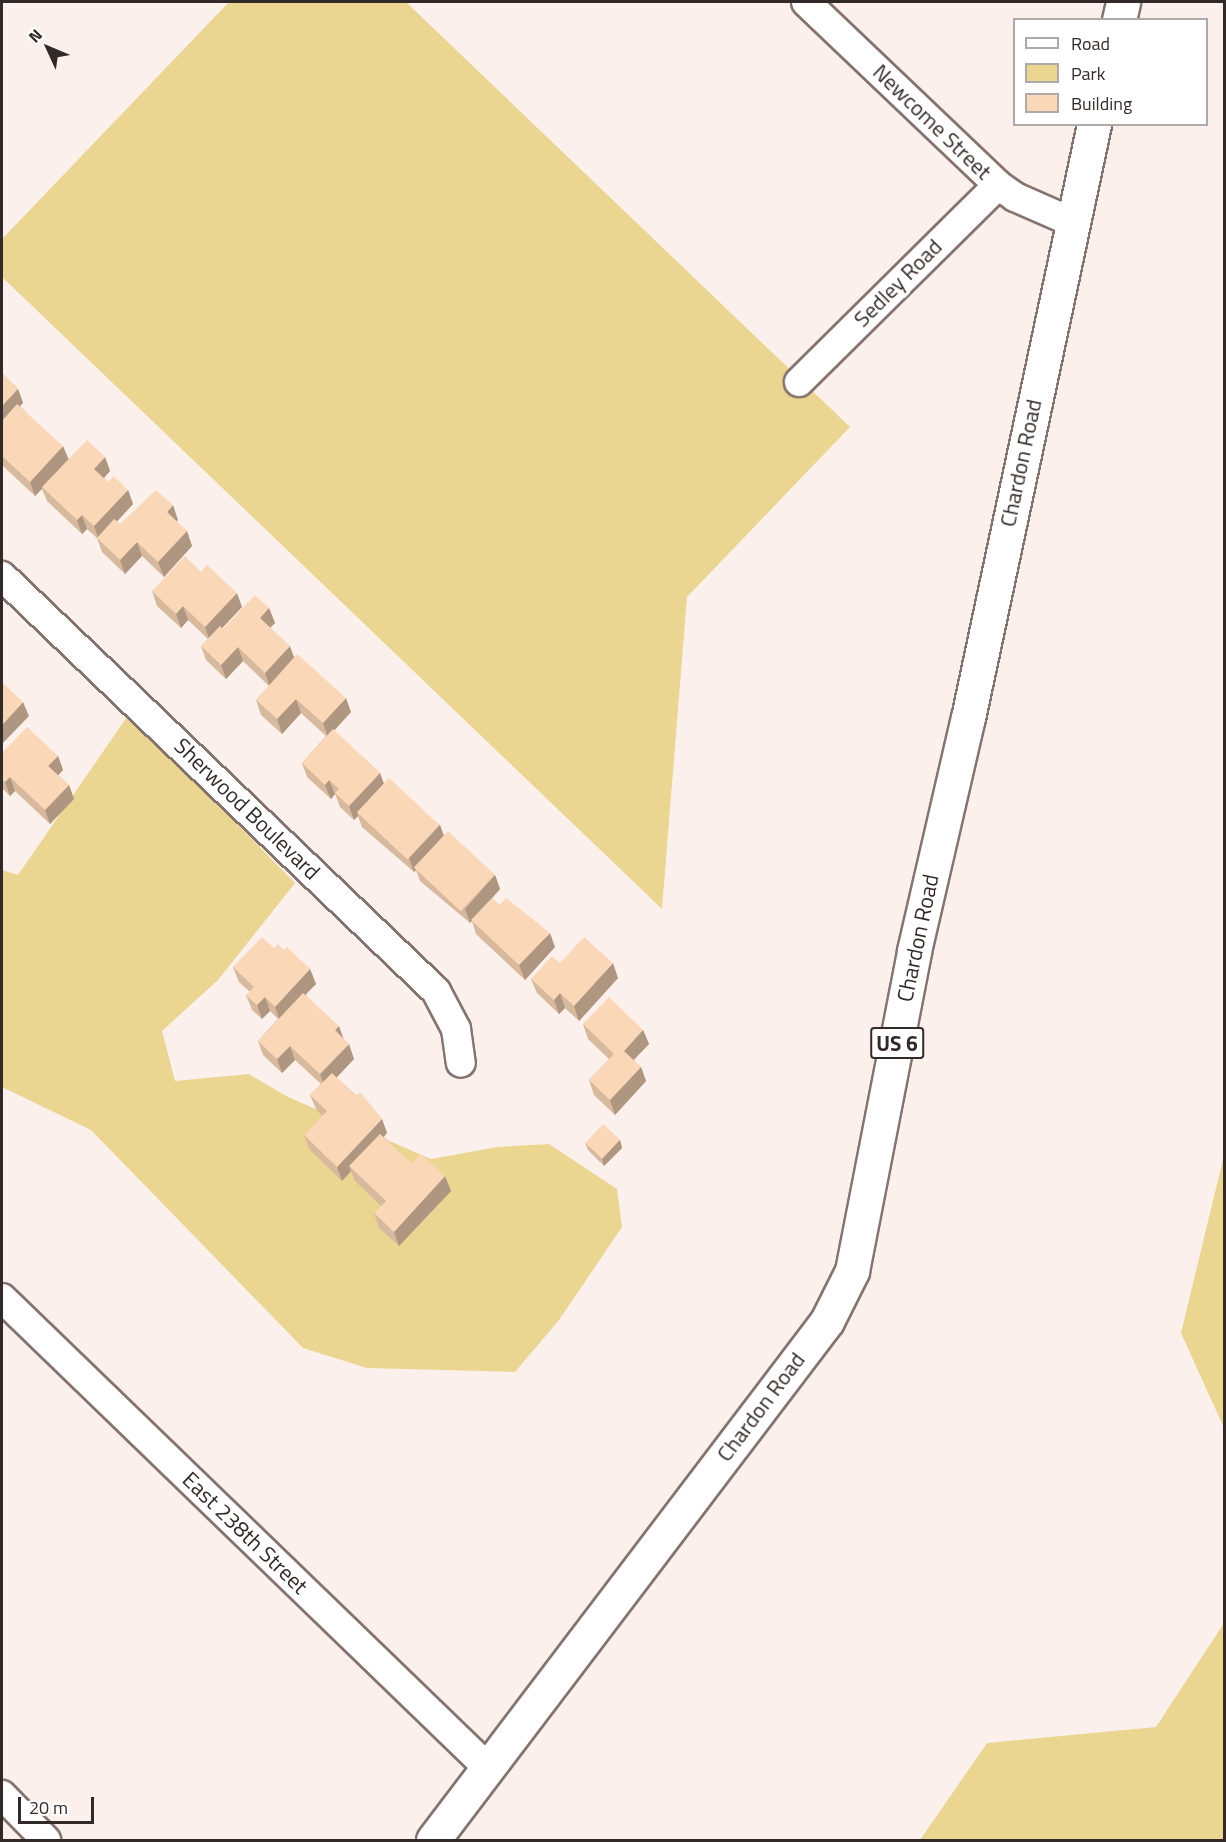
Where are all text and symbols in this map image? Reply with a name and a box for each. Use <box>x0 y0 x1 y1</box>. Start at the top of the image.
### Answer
north arrow <box>18 18 78 78</box>
legend <box>1013 18 1208 126</box>
text: N <box>23 23 48 48</box>
text: Road <box>1071 30 1110 57</box>
street label: Newcome Street <box>867 59 997 185</box>
text: Park <box>1071 60 1105 87</box>
text: Building <box>1071 90 1132 117</box>
street label: Sedley Road <box>848 233 948 333</box>
street label: Chardon Road <box>995 397 1047 529</box>
street label: Sherwood Boulevard <box>169 733 325 885</box>
street label: Chardon Road <box>892 872 944 1004</box>
road number: US 6 <box>870 1025 924 1061</box>
street label: Chardon Road <box>711 1347 811 1467</box>
street label: East 238th Street <box>177 1467 313 1599</box>
scale bar <box>21 1785 98 1823</box>
text: 20 m <box>29 1794 68 1821</box>

